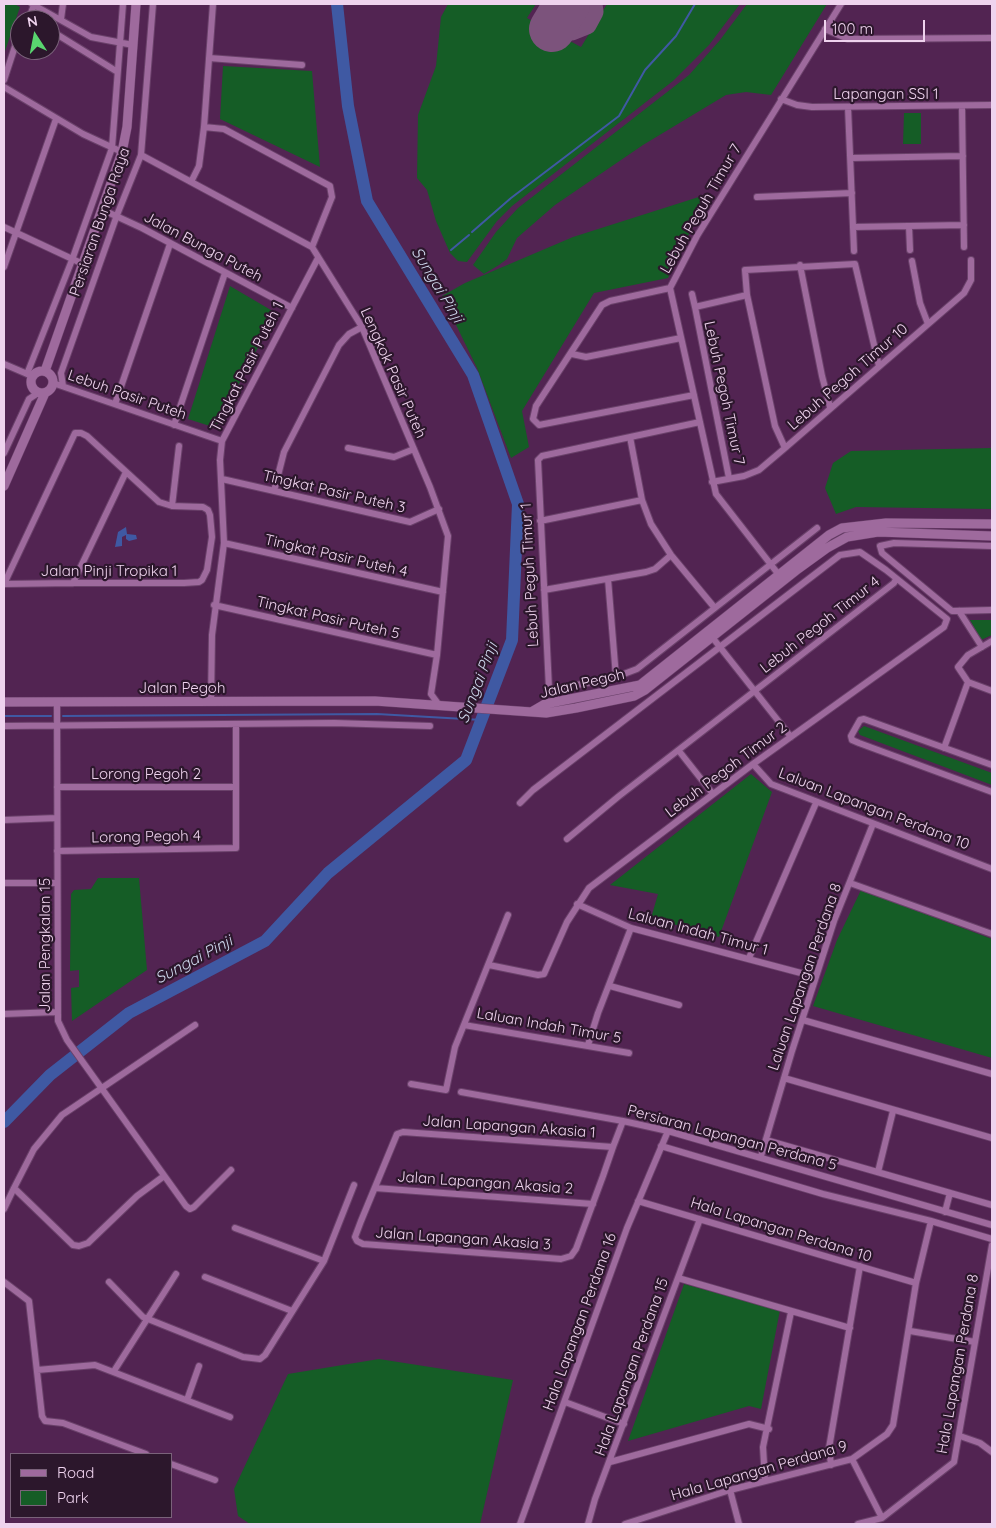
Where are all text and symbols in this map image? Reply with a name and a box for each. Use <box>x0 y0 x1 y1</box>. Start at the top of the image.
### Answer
north arrow <box>10 10 60 60</box>
scale bar <box>826 10 927 42</box>
text: N <box>26 11 39 31</box>
text: 100 m <box>832 19 873 38</box>
street label: Lapangan SSI 1 <box>833 85 939 103</box>
street label: Lebuh Peguh Timur 7 <box>657 141 745 277</box>
street label: Persiaran Bunga Raya <box>66 145 134 299</box>
street label: Jalan Bunga Puteh <box>141 208 265 286</box>
water label: Sungai Pinji <box>407 244 467 326</box>
street label: Tingkat Pasir Puteh 1 <box>206 299 288 435</box>
street label: Lengkok Pasir Puteh <box>356 305 430 441</box>
street label: Lebuh Pegoh Timur 7 <box>700 319 748 467</box>
street label: Lebuh Pegoh Timur 10 <box>784 320 912 434</box>
street label: Lebuh Pasir Puteh <box>65 366 189 424</box>
street label: Tingkat Pasir Puteh 3 <box>261 467 407 517</box>
street label: Lebuh Peguh Timur 1 <box>517 503 543 647</box>
street label: Tingkat Pasir Puteh 4 <box>263 531 409 581</box>
street label: Jalan Pinji Tropika 1 <box>41 562 177 580</box>
street label: Lebuh Pegoh Timur 4 <box>757 573 883 677</box>
street label: Tingkat Pasir Puteh 5 <box>255 593 401 643</box>
water label: Sungai Pinji <box>454 640 502 726</box>
street label: Jalan Pegoh <box>538 665 626 703</box>
street label: Jalan Pegoh <box>139 679 225 697</box>
street label: Lebuh Pegoh Timur 2 <box>662 718 790 822</box>
street label: Laluan Lapangan Perdana 10 <box>776 764 972 854</box>
street label: Lorong Pegoh 2 <box>91 765 201 783</box>
street label: Lorong Pegoh 4 <box>91 827 201 847</box>
street label: Jalan Pengkalan 15 <box>36 878 54 1012</box>
street label: Laluan Lapangan Perdana 8 <box>764 881 846 1073</box>
street label: Laluan Indah Timur 1 <box>626 905 770 959</box>
water label: Sungai Pinji <box>152 932 236 988</box>
street label: Laluan Indah Timur 5 <box>475 1004 623 1048</box>
street label: Persiaran Lapangan Perdana 5 <box>625 1101 839 1175</box>
street label: Jalan Lapangan Akasia 1 <box>422 1112 596 1142</box>
street label: Jalan Lapangan Akasia 2 <box>396 1168 574 1198</box>
street label: Hala Lapangan Perdana 10 <box>688 1194 874 1266</box>
street label: Jalan Lapangan Akasia 3 <box>375 1224 551 1254</box>
street label: Hala Lapangan Perdana 16 <box>539 1231 621 1413</box>
street label: Hala Lapangan Perdana 8 <box>933 1273 983 1455</box>
street label: Hala Lapangan Perdana 15 <box>591 1276 673 1458</box>
street label: Hala Lapangan Perdana 9 <box>669 1437 849 1505</box>
legend <box>10 1453 172 1518</box>
text: Road <box>57 1463 94 1482</box>
text: Park <box>57 1488 89 1507</box>

